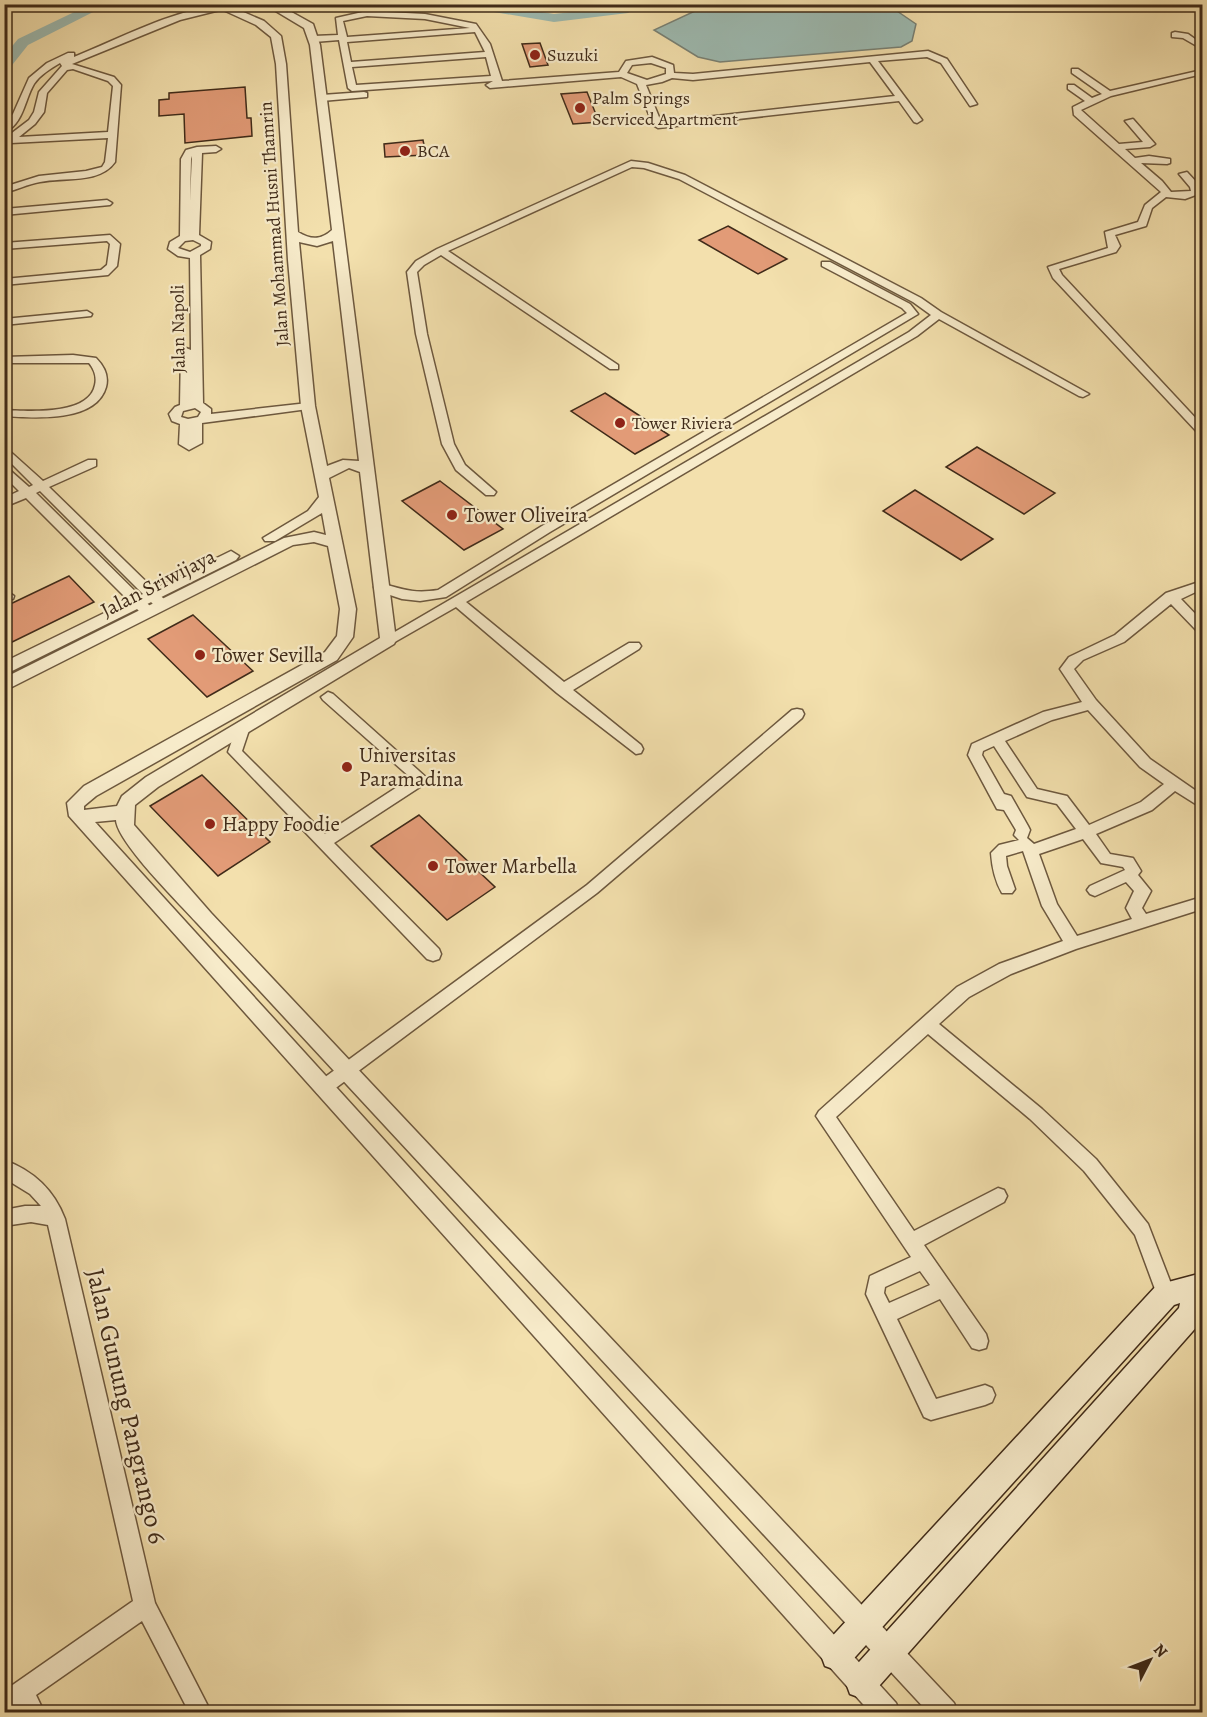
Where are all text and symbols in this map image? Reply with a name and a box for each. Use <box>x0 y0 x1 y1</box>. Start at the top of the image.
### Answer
place label: Suzuki <box>547 43 598 67</box>
marker: Suzuki <box>528 48 542 62</box>
place label: Palm Springs Serviced Apartment <box>592 86 738 131</box>
street label: Jalan Mohammad Husni Thamrin <box>253 101 295 347</box>
marker: Palm Springs Serviced Apartment <box>573 101 587 115</box>
place label: BCA <box>417 139 450 163</box>
marker: BCA <box>398 144 412 158</box>
street label: Jalan Napoli <box>165 284 191 374</box>
place label: Tower Riviera <box>632 411 733 435</box>
marker: Tower Riviera <box>613 416 627 430</box>
place label: Tower Oliveira <box>464 501 588 529</box>
marker: Tower Oliveira <box>445 508 459 522</box>
street label: Jalan Sriwijaya <box>96 542 221 624</box>
place label: Tower Sevilla <box>212 641 324 669</box>
marker: Tower Sevilla <box>193 648 207 662</box>
place label: Universitas Paramadina <box>359 741 464 793</box>
marker: Universitas Paramadina <box>340 760 354 774</box>
place label: Happy Foodie <box>222 810 340 838</box>
marker: Happy Foodie <box>203 817 217 831</box>
place label: Tower Marbella <box>445 852 577 880</box>
marker: Tower Marbella <box>426 859 440 873</box>
street label: Jalan Gunung Pangrango 6 <box>78 1265 175 1547</box>
north arrow <box>1120 1630 1180 1690</box>
text: N <box>1148 1639 1173 1663</box>

